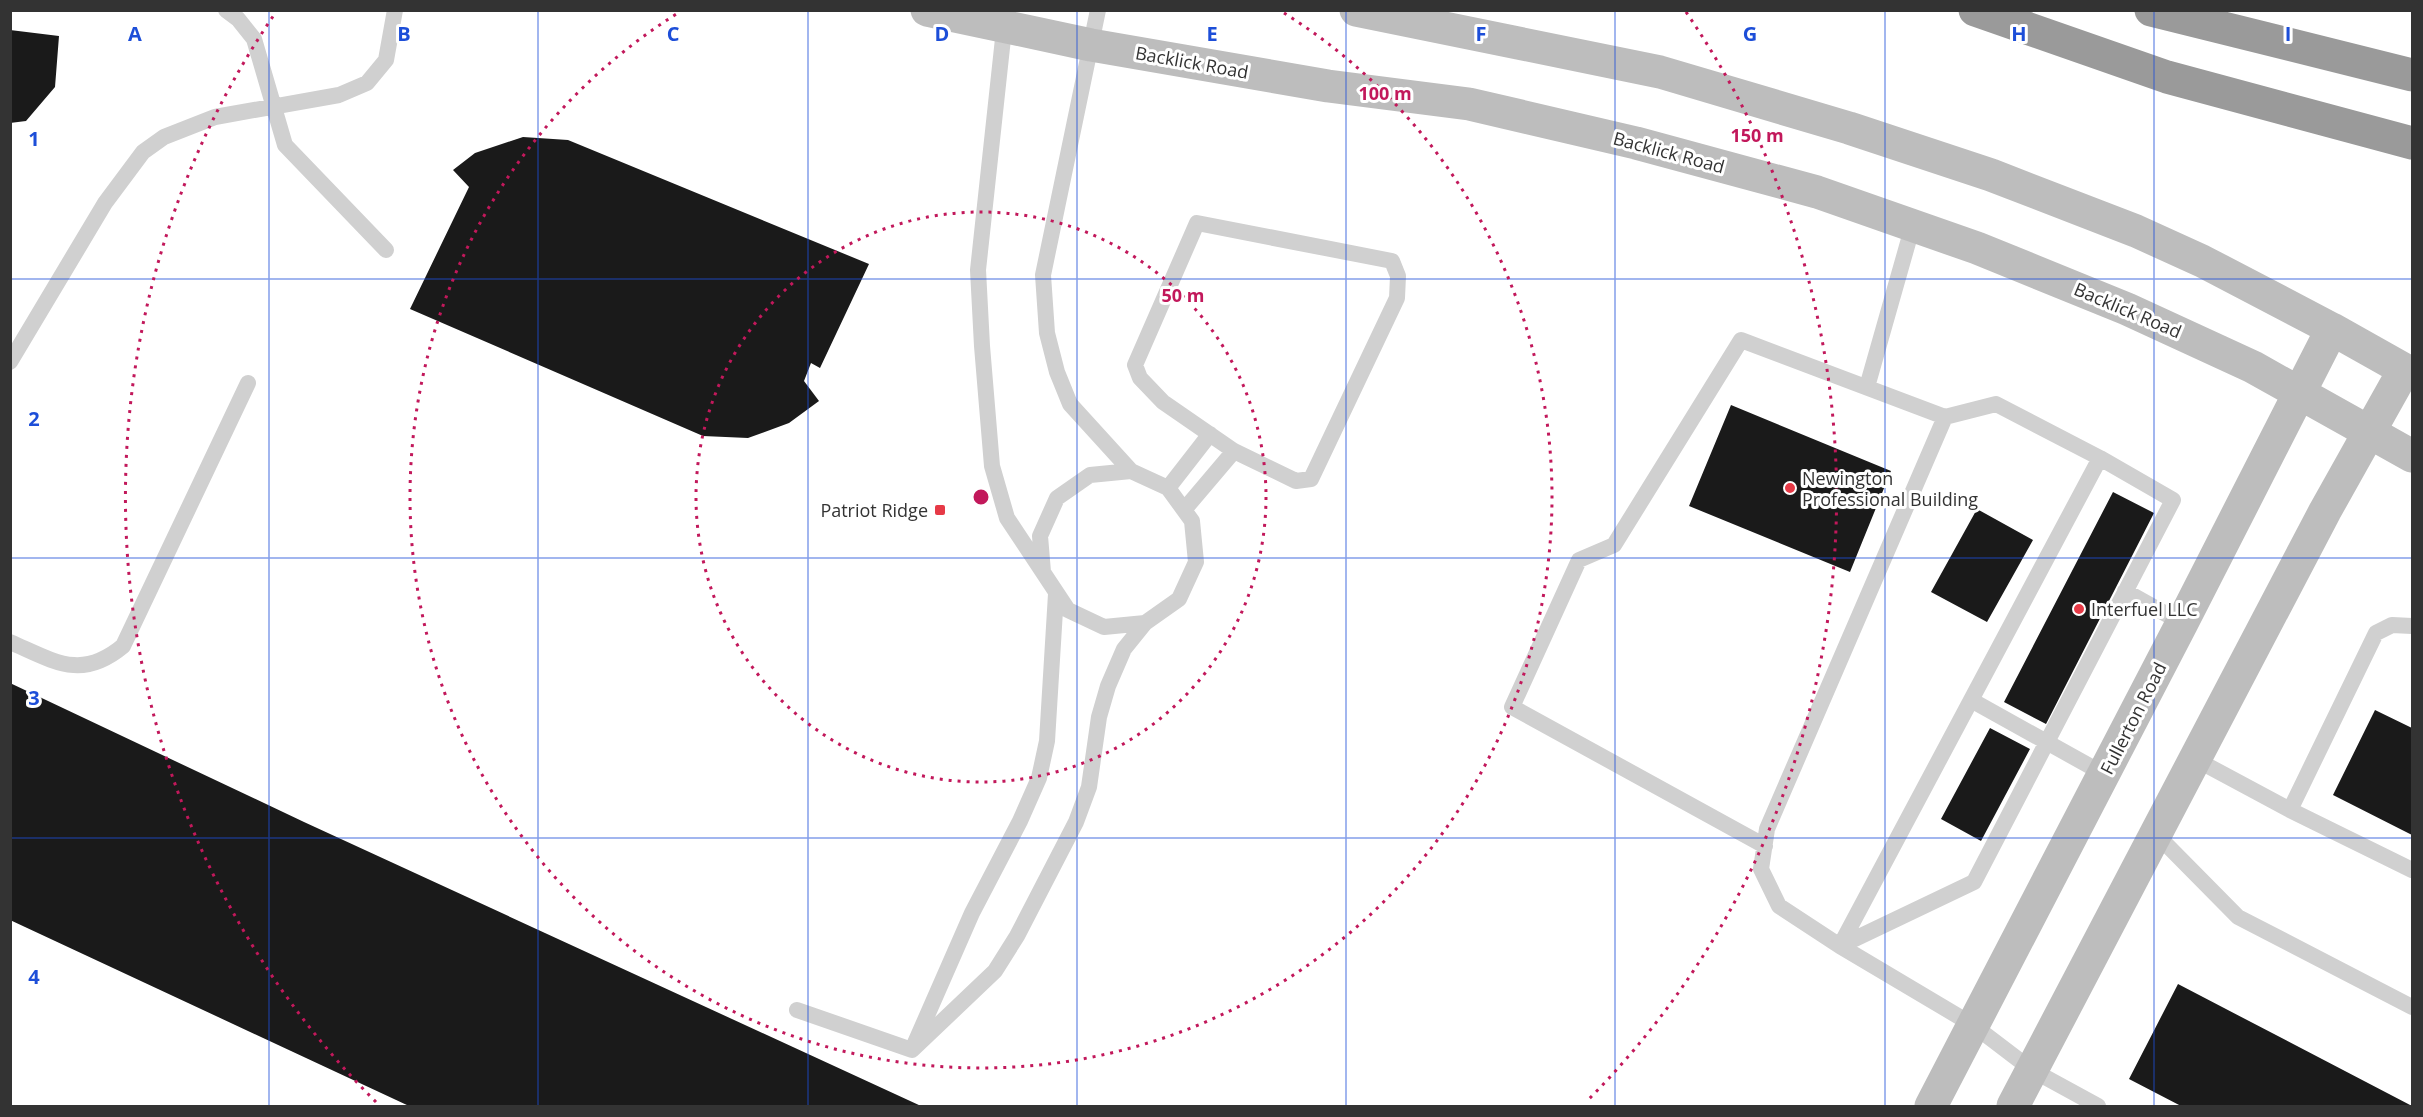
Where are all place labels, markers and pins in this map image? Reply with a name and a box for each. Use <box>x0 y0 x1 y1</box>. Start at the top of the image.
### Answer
place label: Newington Professional Building <box>1802 466 1978 511</box>
marker: Newington Professional Building <box>1783 481 1797 495</box>
centre of rings <box>971 487 991 507</box>
place label: Patriot Ridge <box>820 498 928 522</box>
marker: Patriot Ridge <box>933 503 947 517</box>
place label: Interfuel LLC <box>2091 597 2198 621</box>
marker: Interfuel LLC <box>2072 602 2086 616</box>

